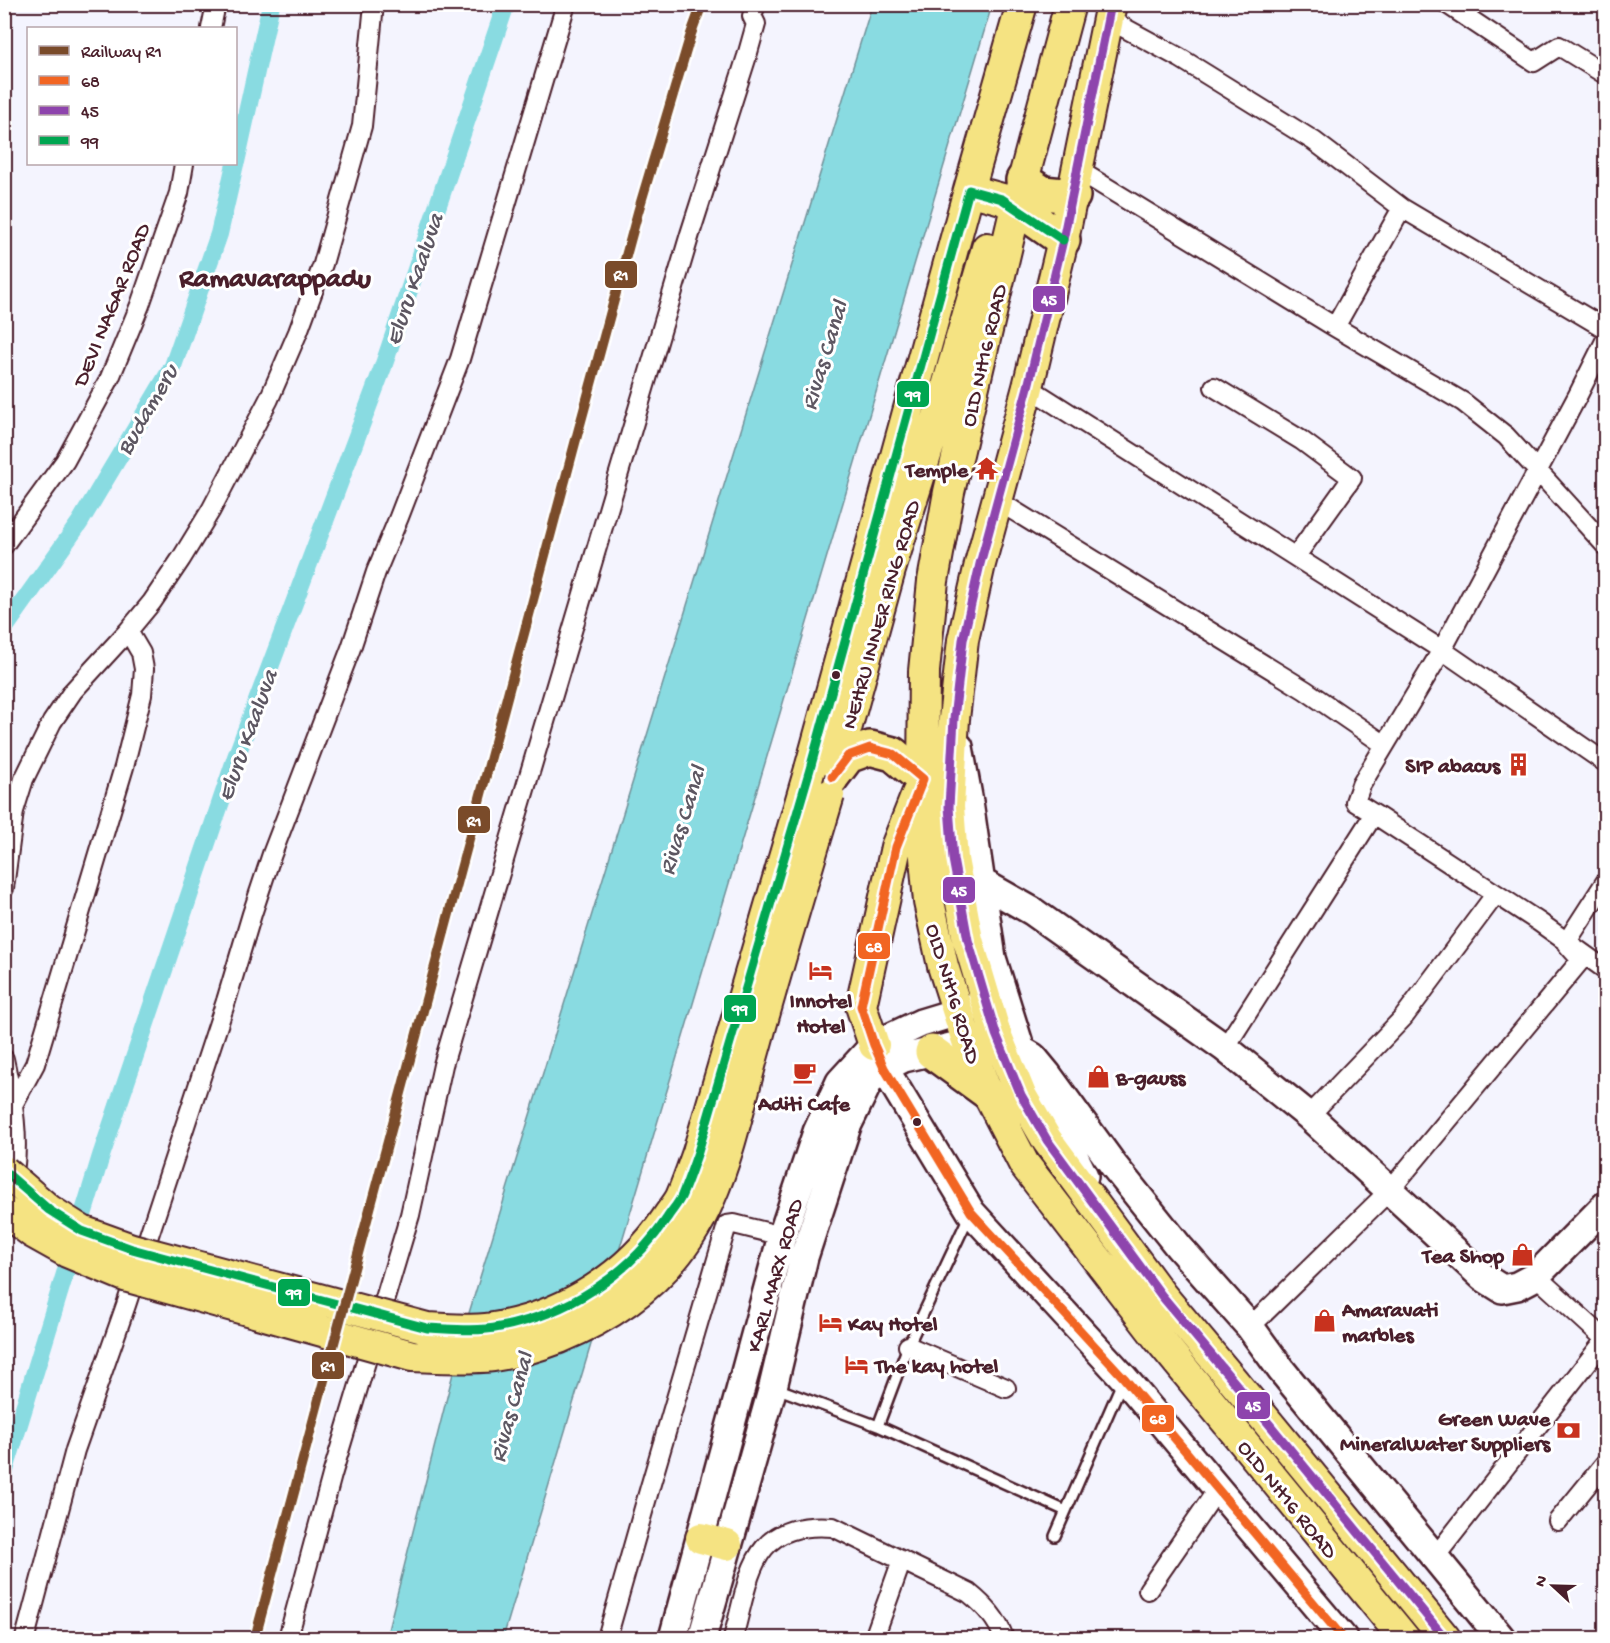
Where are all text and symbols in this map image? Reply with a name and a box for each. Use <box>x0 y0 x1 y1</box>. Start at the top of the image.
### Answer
legend <box>27 27 237 165</box>
text: Railway R1 <box>81 43 162 64</box>
text: 68 <box>81 73 100 94</box>
text: 45 <box>81 103 99 124</box>
text: 99 <box>80 133 99 154</box>
water label: Eluru Kaaluva <box>380 209 453 350</box>
street label: DEVI NAGAR ROAD <box>68 219 159 393</box>
line badge: R1 <box>604 260 638 289</box>
district label: Ramavarappadu <box>178 264 372 297</box>
text: R1 <box>613 268 628 287</box>
street label: OLD NH16 ROAD <box>957 282 1015 430</box>
line badge: 45 <box>1032 285 1066 313</box>
text: 45 <box>1040 293 1058 312</box>
water label: Rivas Canal <box>796 296 857 414</box>
water label: Budameru <box>111 359 187 461</box>
line badge: 99 <box>896 380 930 408</box>
text: 99 <box>904 388 921 407</box>
temple icon: Temple <box>973 455 999 481</box>
place label: Temple <box>904 459 969 485</box>
street label: NEHRU INNER RING ROAD <box>838 497 928 733</box>
water label: Eluru Kaaluva <box>212 665 287 806</box>
unlabelled marker <box>830 669 842 681</box>
building icon: SIP abacus <box>1505 751 1531 777</box>
place label: SIP abacus <box>1405 755 1502 781</box>
water label: Rivas Canal <box>654 761 715 879</box>
line badge: R1 <box>457 805 491 834</box>
text: R1 <box>466 814 481 833</box>
line badge: 45 <box>942 876 976 904</box>
text: 45 <box>950 884 968 903</box>
street label: OLD NH16 ROAD <box>918 921 985 1068</box>
line badge: 68 <box>857 932 891 960</box>
text: 68 <box>866 940 883 959</box>
hotel icon: Innotel Hotel <box>808 957 834 983</box>
place label: Innotel Hotel <box>790 990 853 1041</box>
line badge: 99 <box>723 994 757 1023</box>
text: 99 <box>731 1002 748 1021</box>
cafe icon: Aditi Cafe <box>791 1060 817 1086</box>
shop icon: B-gauss <box>1085 1063 1111 1089</box>
place label: B-gauss <box>1115 1067 1187 1093</box>
place label: Aditi Cafe <box>757 1093 851 1119</box>
unlabelled marker <box>911 1116 923 1128</box>
street label: KARL MARX ROAD <box>742 1196 811 1356</box>
shop icon: Tea Shop <box>1509 1241 1535 1267</box>
place label: Tea Shop <box>1420 1245 1504 1271</box>
line badge: 99 <box>277 1278 311 1307</box>
text: 99 <box>285 1286 302 1305</box>
place label: Amaravati marbles <box>1341 1299 1439 1350</box>
shop icon: Amaravati marbles <box>1311 1308 1337 1334</box>
hotel icon: Kay Hotel <box>817 1309 843 1335</box>
place label: Kay Hotel <box>847 1313 938 1339</box>
water label: Rivas Canal <box>485 1348 542 1466</box>
line badge: R1 <box>311 1351 345 1380</box>
hotel icon: The kay hotel <box>844 1351 870 1377</box>
place label: The kay hotel <box>873 1355 998 1381</box>
text: R1 <box>320 1359 335 1378</box>
line badge: 45 <box>1236 1391 1271 1420</box>
text: 45 <box>1244 1399 1262 1418</box>
line badge: 68 <box>1141 1404 1175 1433</box>
place label: Green Wave MineralWater Suppliers <box>1340 1408 1552 1459</box>
text: 68 <box>1150 1412 1167 1431</box>
bank icon: Green Wave MineralWater Suppliers <box>1555 1417 1581 1443</box>
street label: OLD NH16 ROAD <box>1230 1436 1342 1566</box>
north arrow <box>1523 1556 1583 1616</box>
text: N <box>1532 1573 1553 1590</box>

